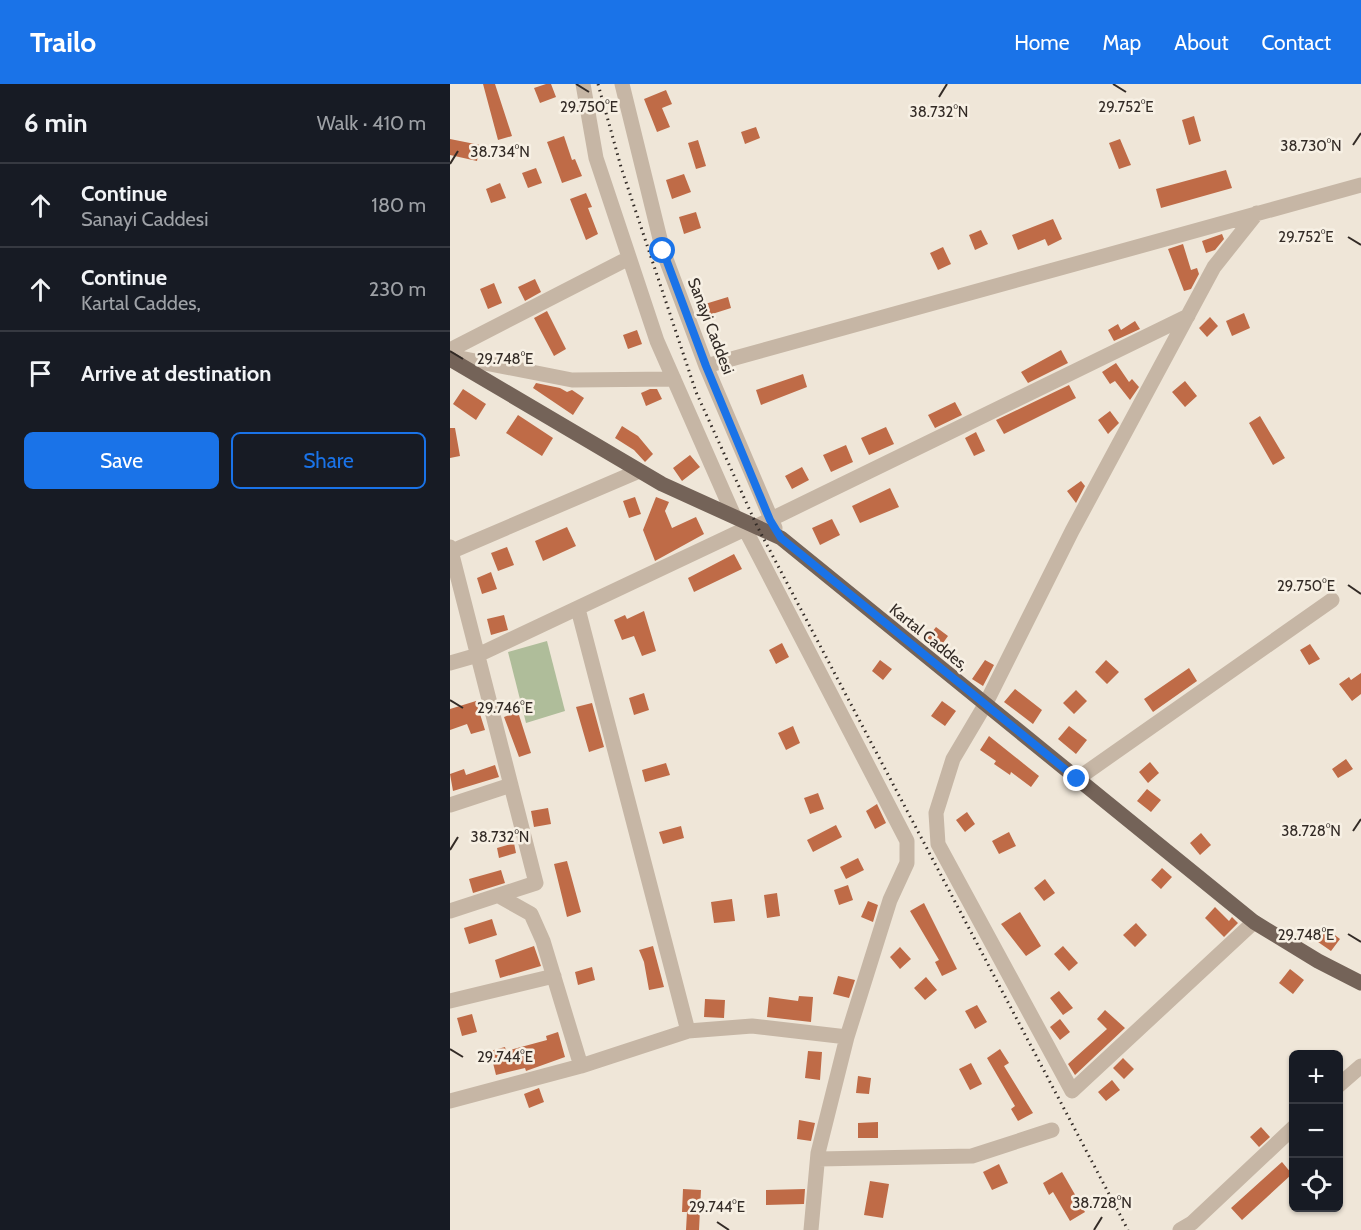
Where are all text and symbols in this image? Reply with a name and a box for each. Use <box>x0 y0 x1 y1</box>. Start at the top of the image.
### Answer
text: Trailo <box>30 25 96 59</box>
text: Home <box>1014 30 1070 55</box>
text: Map <box>1103 30 1141 55</box>
text: About <box>1174 30 1228 55</box>
text: Contact <box>1261 30 1331 55</box>
text: 29.750°E <box>560 98 618 116</box>
text: 29.752°E <box>1098 98 1154 116</box>
text: 38.732°N <box>910 103 968 121</box>
text: 6 min <box>24 107 88 139</box>
text: Walk · 410 m <box>317 111 426 135</box>
text: 38.730°N <box>1280 137 1342 155</box>
text: 38.734°N <box>470 143 530 161</box>
text: Continue <box>81 180 167 207</box>
icon: ahead <box>24 189 57 222</box>
text: 180 m <box>371 193 426 217</box>
text: Sanayi Caddesi <box>81 207 208 231</box>
text: 29.752°E <box>1278 228 1334 246</box>
route start <box>649 237 675 263</box>
text: Continue <box>81 264 167 291</box>
icon: ahead <box>24 273 57 306</box>
street label: Sanayi Caddesi <box>684 275 738 377</box>
text: 230 m <box>369 277 426 301</box>
text: Kartal Caddes, <box>81 291 201 315</box>
text: 29.748°E <box>477 350 533 368</box>
icon: arrive <box>24 357 57 390</box>
text: Arrive at destination <box>81 360 271 387</box>
button: Save <box>24 432 219 489</box>
button: Share <box>231 432 426 489</box>
text: 29.750°E <box>1277 577 1335 595</box>
street label: Kartal Caddes, <box>886 599 972 675</box>
text: 29.746°E <box>477 699 533 717</box>
route end <box>1063 765 1089 791</box>
text: 38.728°N <box>1281 822 1341 840</box>
text: 38.732°N <box>471 828 529 846</box>
text: 29.748°E <box>1278 926 1334 944</box>
text: 29.744°E <box>477 1048 533 1066</box>
map controls <box>1289 1050 1343 1212</box>
button: + <box>1289 1050 1343 1104</box>
button: − <box>1289 1104 1343 1158</box>
button: locate <box>1289 1158 1343 1212</box>
text: 38.728°N <box>1072 1194 1132 1212</box>
text: 29.744°E <box>689 1198 745 1216</box>

